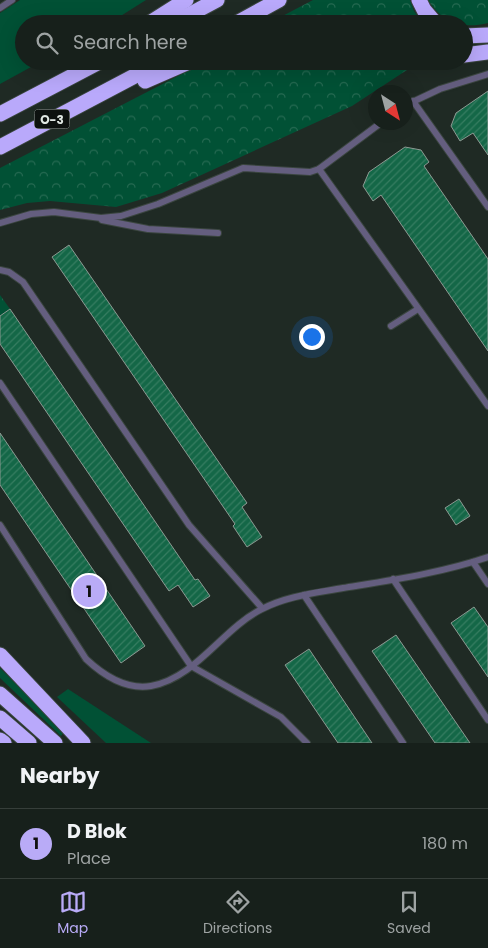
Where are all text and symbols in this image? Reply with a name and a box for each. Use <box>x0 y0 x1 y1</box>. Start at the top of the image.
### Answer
search box <box>15 15 473 70</box>
icon: search <box>33 29 61 57</box>
text: Search here <box>73 29 187 56</box>
north arrow <box>368 85 413 130</box>
road number: O-3 <box>34 110 70 128</box>
your location <box>299 324 325 350</box>
pin: 1 <box>73 572 105 610</box>
text: Nearby <box>20 761 100 790</box>
text: D Blok <box>67 818 127 845</box>
text: 1 <box>33 832 39 855</box>
text: 180 m <box>422 832 468 855</box>
text: Place <box>67 847 111 870</box>
tab: Map <box>57 888 88 939</box>
tab: Directions <box>203 888 272 939</box>
tab: Saved <box>387 888 431 939</box>

